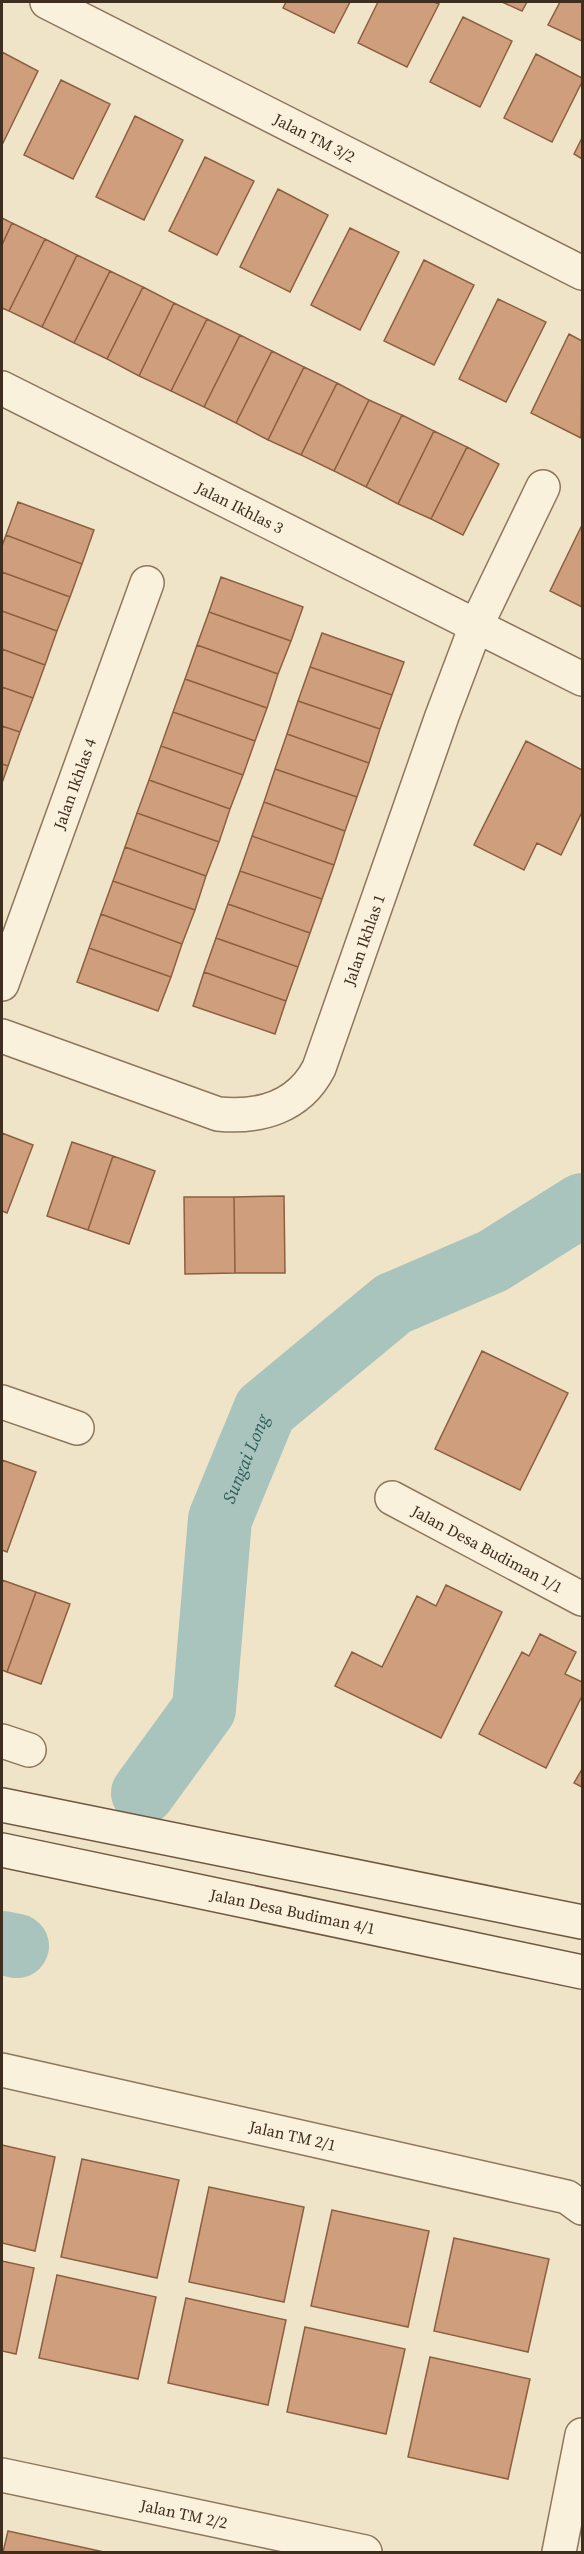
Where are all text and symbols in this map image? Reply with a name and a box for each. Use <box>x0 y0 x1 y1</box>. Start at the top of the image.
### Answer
street label: Jalan TM 3/2 <box>269 107 359 167</box>
street label: Jalan Ikhlas 3 <box>191 476 287 539</box>
street label: Jalan Ikhlas 4 <box>47 735 101 833</box>
street label: Jalan Ikhlas 1 <box>337 891 390 989</box>
water label: Sungai Long <box>215 1409 275 1507</box>
street label: Jalan Desa Budiman 1/1 <box>407 1499 567 1598</box>
street label: Jalan Desa Budiman 4/1 <box>207 1883 377 1939</box>
street label: Jalan TM 2/1 <box>246 2115 338 2156</box>
street label: Jalan TM 2/2 <box>137 2493 230 2534</box>

